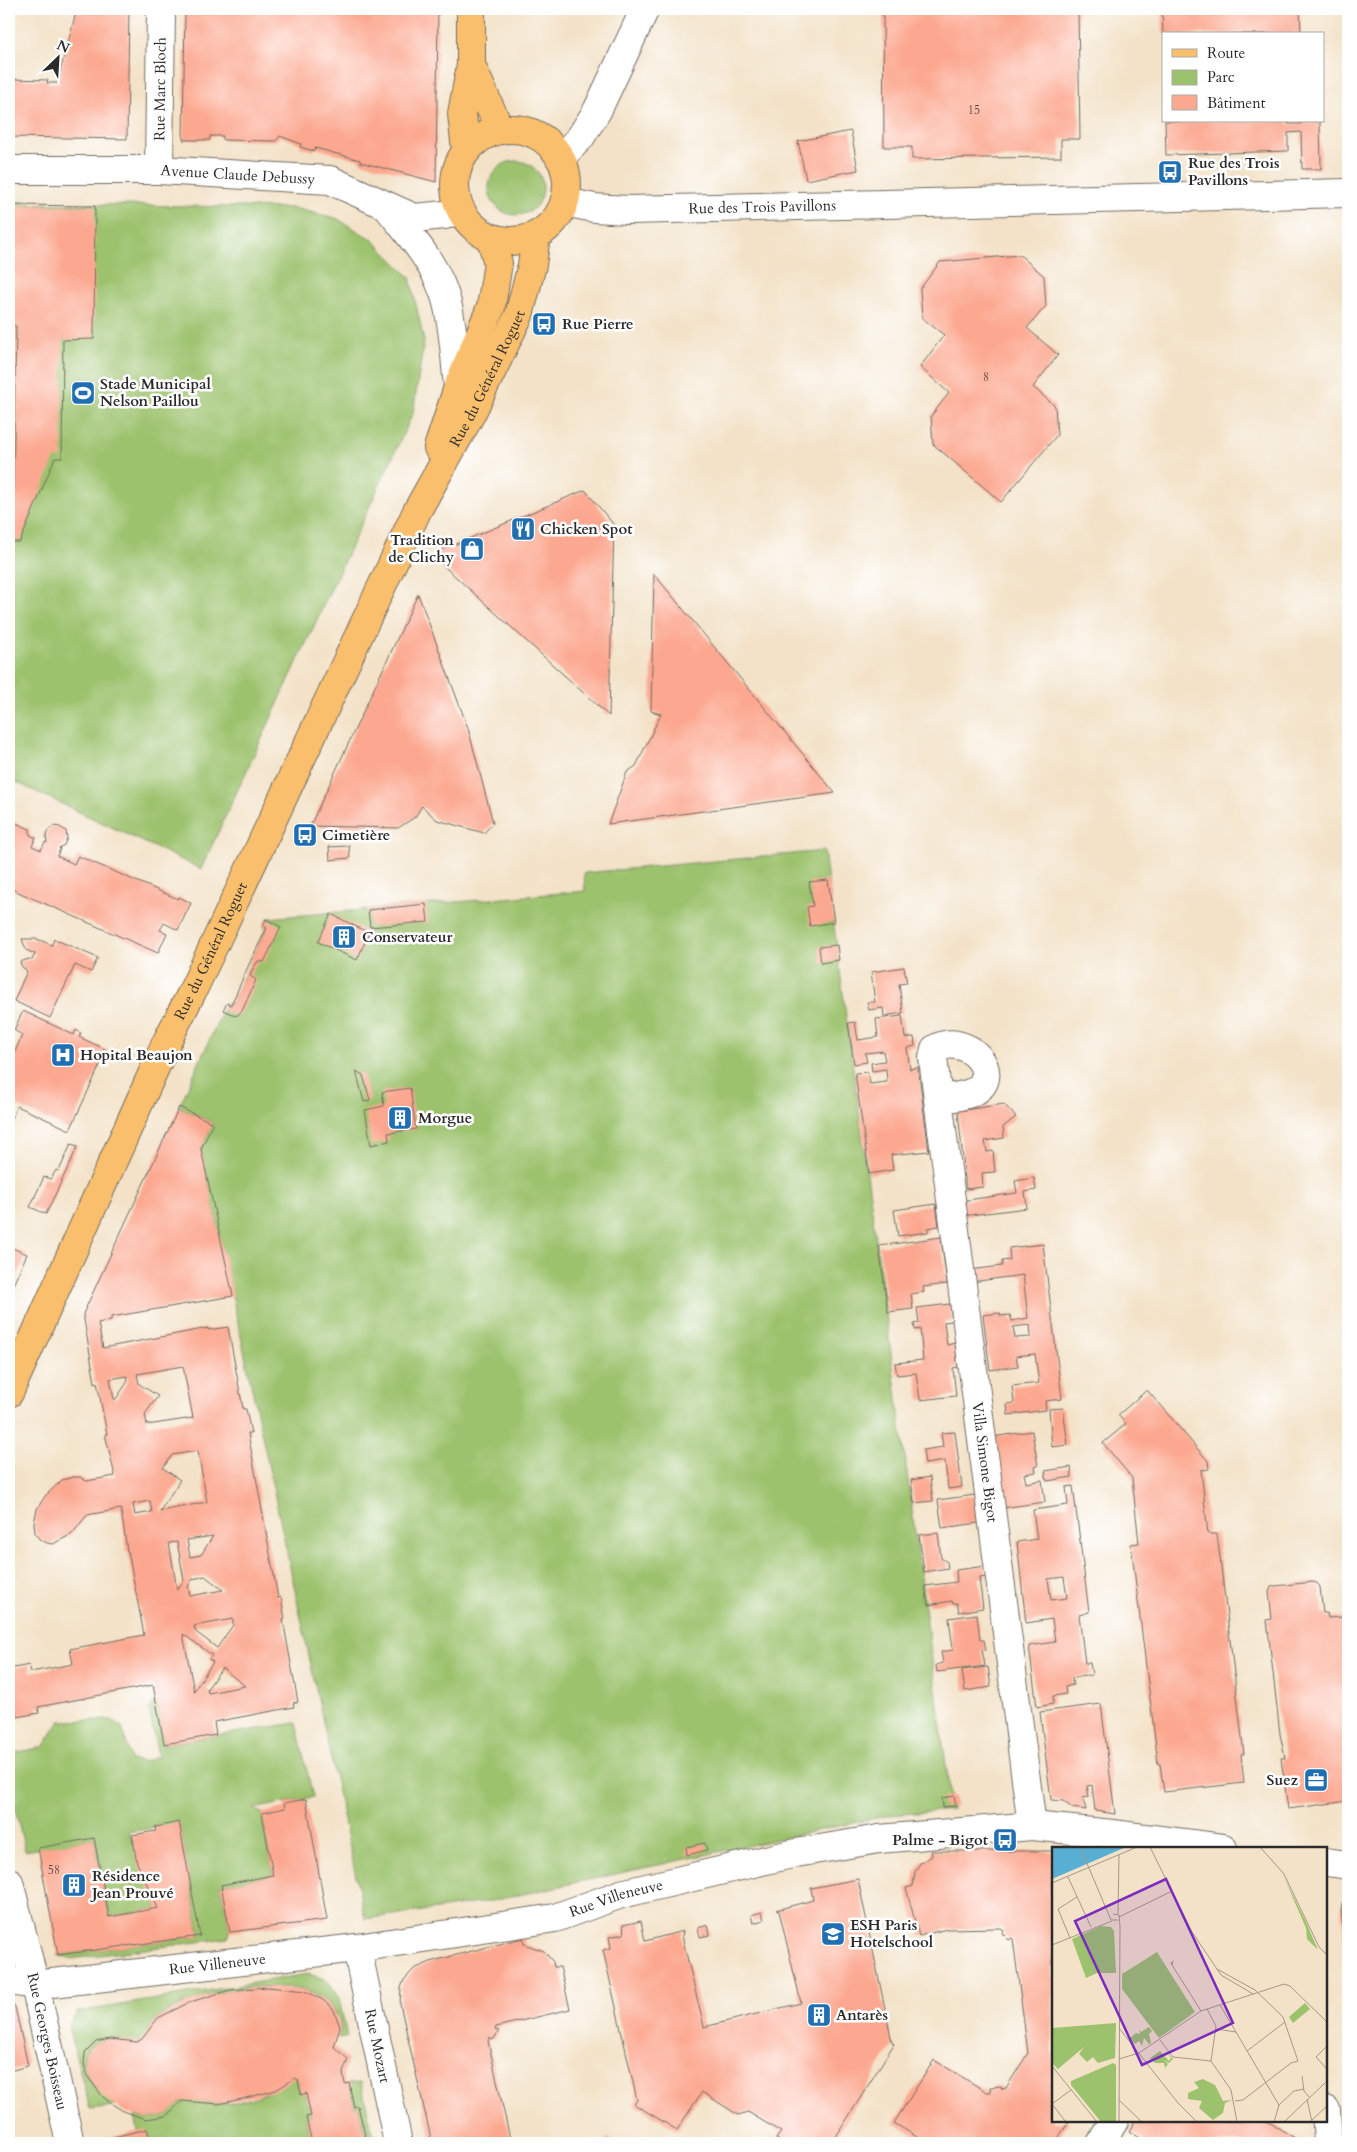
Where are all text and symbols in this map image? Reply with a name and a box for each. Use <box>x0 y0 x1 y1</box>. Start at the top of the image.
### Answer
north arrow <box>32 32 82 82</box>
legend <box>1162 32 1324 122</box>
text: N <box>54 35 73 58</box>
street label: Rue Marc Bloch <box>149 36 171 141</box>
text: Route <box>1207 43 1245 63</box>
text: Parc <box>1207 67 1235 87</box>
text: Bâtiment <box>1207 93 1266 113</box>
house number: 15 <box>968 102 980 118</box>
place label: Rue des Trois Pavillons <box>1188 153 1280 190</box>
bus stop icon: Rue des Trois Pavillons <box>1157 159 1183 185</box>
street label: Avenue Claude Debussy <box>160 160 316 189</box>
street label: Rue des Trois Pavillons <box>688 195 836 219</box>
street label: Rue du Général Roguet <box>445 308 530 450</box>
bus stop icon: Rue Pierre <box>531 311 557 337</box>
place label: Rue Pierre <box>562 314 634 334</box>
house number: 8 <box>983 369 989 385</box>
place label: Stade Municipal Nelson Paillou <box>100 374 211 411</box>
sports icon: Stade Municipal Nelson Paillou <box>70 380 96 406</box>
restaurant icon: Chicken Spot <box>510 516 536 542</box>
place label: Chicken Spot <box>540 519 633 539</box>
place label: Tradition de Clichy <box>388 530 454 567</box>
shop icon: Tradition de Clichy <box>459 536 485 562</box>
bus stop icon: Cimetière <box>292 822 318 848</box>
place label: Cimetière <box>322 825 390 845</box>
street label: Rue du Général Roguet <box>169 879 252 1023</box>
building icon: Conservateur <box>331 924 357 950</box>
place label: Conservateur <box>362 927 454 947</box>
hospital icon: Hopital Beaujon <box>50 1042 76 1068</box>
place label: Hopital Beaujon <box>80 1045 193 1065</box>
building icon: Morgue <box>387 1105 413 1131</box>
place label: Morgue <box>418 1108 472 1128</box>
street label: Villa Simone Bigot <box>967 1401 1003 1524</box>
office icon: Suez <box>1303 1767 1329 1793</box>
place label: Suez <box>1266 1770 1299 1790</box>
bus stop icon: Palme - Bigot <box>992 1827 1018 1853</box>
place label: Palme - Bigot <box>892 1830 989 1850</box>
inset map <box>1052 1847 1327 2122</box>
house number: 58 <box>48 1862 60 1878</box>
place label: Résidence Jean Prouvé <box>90 1866 174 1903</box>
building icon: Résidence Jean Prouvé <box>61 1872 87 1898</box>
street label: Rue Villeneuve <box>566 1874 665 1922</box>
place label: ESH Paris Hotelschool <box>850 1915 934 1952</box>
school or university icon: ESH Paris Hotelschool <box>820 1921 846 1947</box>
street label: Rue Villeneuve <box>168 1949 267 1980</box>
street label: Rue Georges Boisseau <box>22 1971 72 2112</box>
building icon: Antarès <box>806 2002 832 2028</box>
place label: Antarès <box>836 2005 888 2025</box>
street label: Rue Mozart <box>360 2007 395 2085</box>

